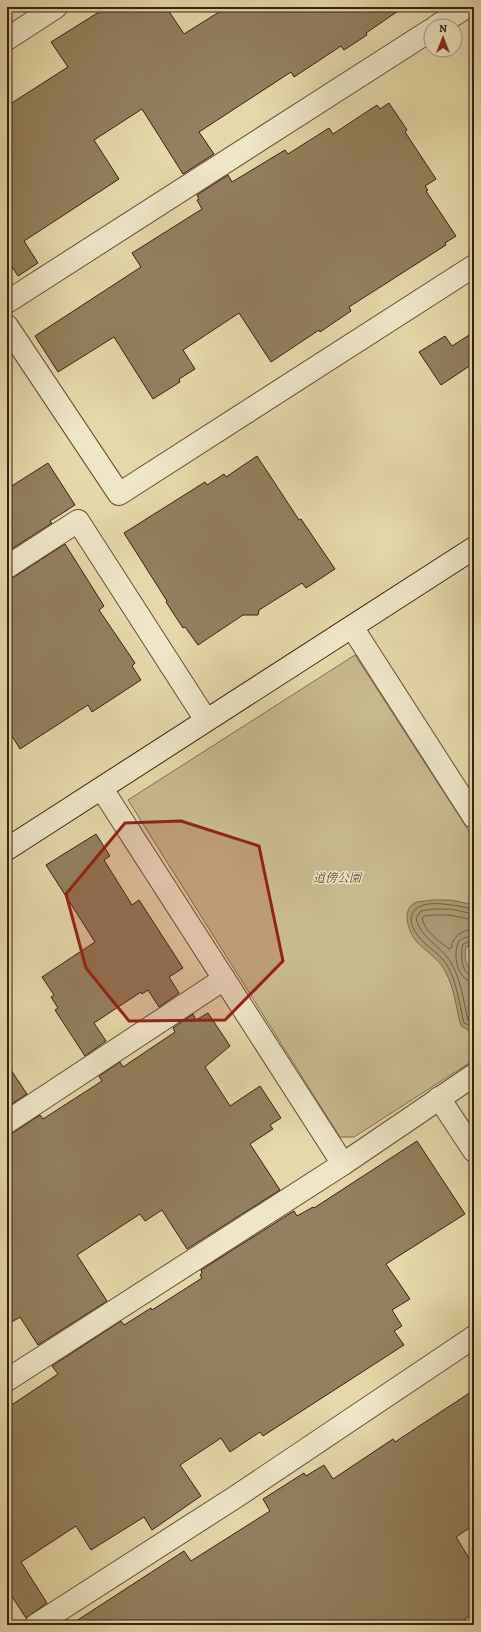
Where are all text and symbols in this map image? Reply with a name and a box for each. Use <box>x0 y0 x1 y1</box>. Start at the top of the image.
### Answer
north arrow <box>423 18 463 58</box>
text: N <box>439 21 447 36</box>
park label: 道傍公園 <box>313 870 363 886</box>

